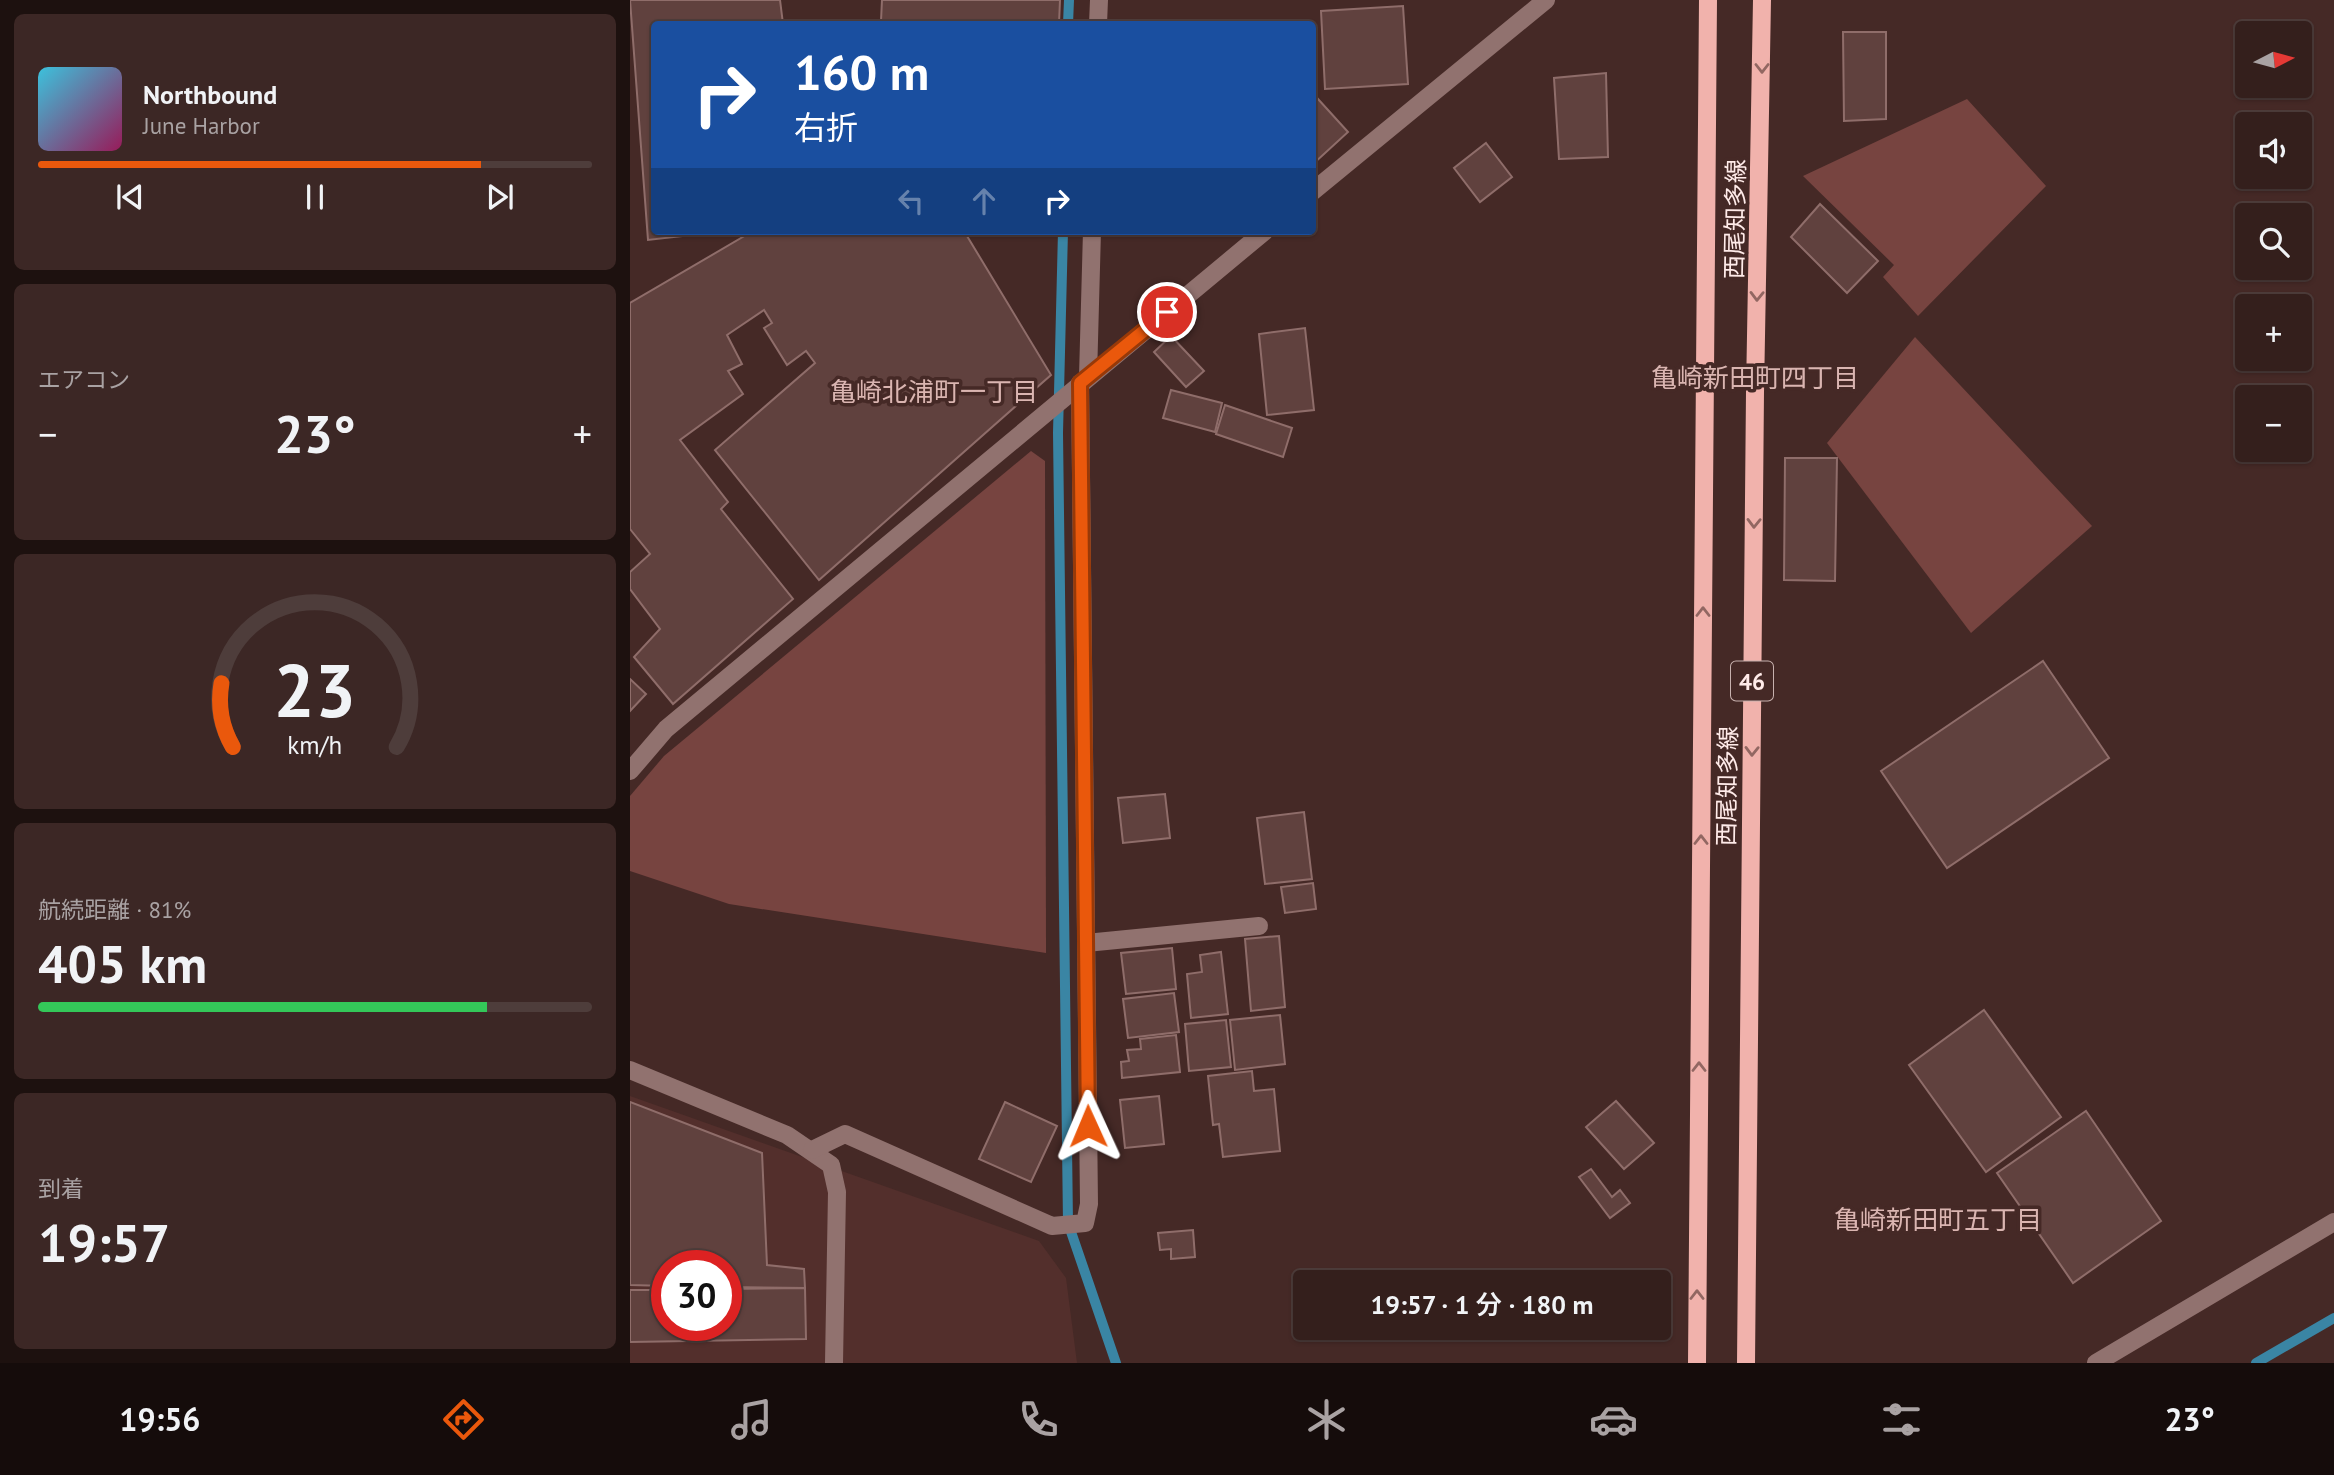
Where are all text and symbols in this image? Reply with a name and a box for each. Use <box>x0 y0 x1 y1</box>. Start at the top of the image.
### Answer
north arrow <box>2235 21 2312 98</box>
map controls <box>2235 21 2312 462</box>
text: 160 m <box>794 40 929 104</box>
icon: right <box>679 49 770 140</box>
one-way arrow <box>1754 63 1770 74</box>
text: Northbound <box>143 78 277 111</box>
text: 右折 <box>794 106 858 148</box>
text: June Harbor <box>143 111 260 140</box>
button: sound <box>2235 112 2312 189</box>
street label: 西尾知多線 <box>1718 159 1752 279</box>
icon: previous <box>111 178 149 216</box>
icon: pause <box>296 178 334 216</box>
icon: next <box>481 178 519 216</box>
icon: left <box>892 182 930 220</box>
icon: ahead <box>965 182 1003 220</box>
icon: right <box>1038 182 1076 220</box>
button: search <box>2235 203 2312 280</box>
pin <box>1137 282 1197 342</box>
one-way arrow <box>1750 290 1765 301</box>
icon: arrive <box>1148 293 1186 331</box>
button: + <box>2235 294 2312 371</box>
district label: 亀崎新田町四丁目 <box>1651 361 1859 394</box>
text: エアコン <box>38 365 130 394</box>
district label: 亀崎北浦町一丁目 <box>830 375 1038 408</box>
button: − <box>2235 385 2312 462</box>
text: 23° <box>274 400 356 467</box>
text: − <box>38 409 57 458</box>
text: + <box>573 409 592 458</box>
one-way arrow <box>1746 518 1762 529</box>
one-way arrow <box>1695 607 1711 617</box>
text: 23 <box>274 644 356 738</box>
road number: 46 <box>1731 662 1773 701</box>
street label: 西尾知多線 <box>1710 726 1744 846</box>
text: km/h <box>288 729 342 761</box>
one-way arrow <box>1744 746 1760 756</box>
one-way arrow <box>1693 834 1709 845</box>
text: 航続距離 · 81% <box>38 895 191 924</box>
text: 405 km <box>38 930 207 997</box>
one-way arrow <box>1691 1062 1707 1072</box>
position arrow <box>1051 1089 1125 1163</box>
text: 到着 <box>38 1174 84 1203</box>
district label: 亀崎新田町五丁目 <box>1834 1203 2042 1236</box>
text: 19:57 <box>38 1209 170 1276</box>
speed limit sign: 30 <box>651 1250 742 1341</box>
text: 19:57 · 1 分 · 180 m <box>1370 1288 1594 1321</box>
one-way arrow <box>1689 1289 1705 1300</box>
icon: directions <box>439 1395 488 1444</box>
icon: music <box>727 1395 776 1444</box>
icon: phone <box>1014 1395 1063 1444</box>
icon: climate <box>1302 1395 1351 1444</box>
icon: car <box>1589 1395 1638 1444</box>
icon: filters <box>1877 1395 1926 1444</box>
text: 19:56 <box>119 1398 200 1440</box>
text: 23° <box>2164 1398 2215 1440</box>

